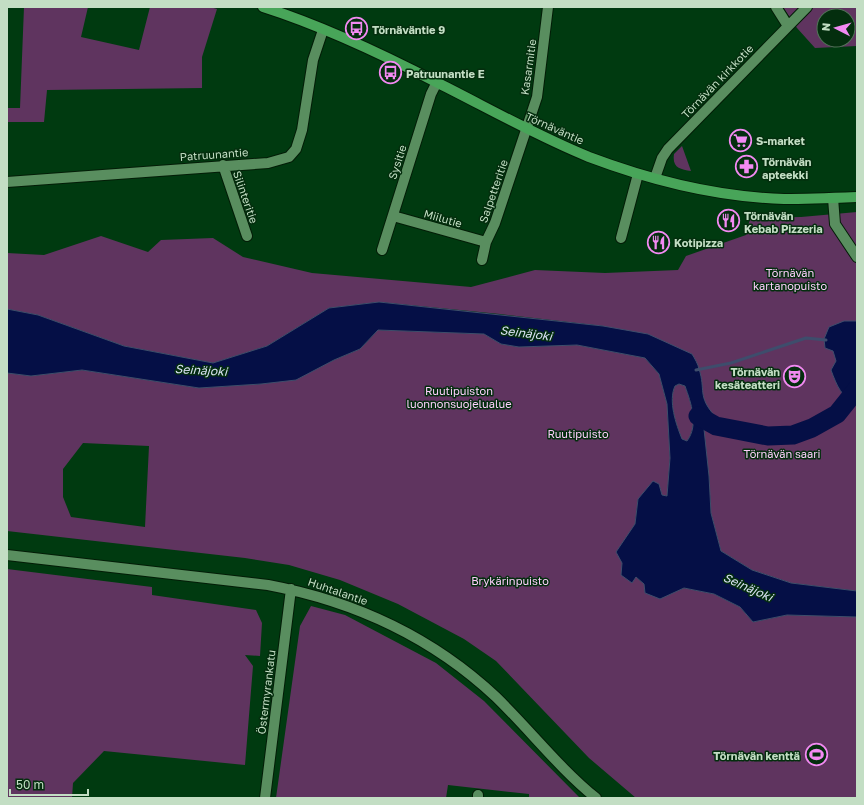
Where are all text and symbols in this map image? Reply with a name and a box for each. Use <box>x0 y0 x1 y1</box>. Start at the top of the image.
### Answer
north arrow <box>816 8 856 48</box>
bus stop icon: Törnäväntie 9 <box>343 16 369 42</box>
text: N <box>819 22 832 32</box>
place label: Törnäväntie 9 <box>372 23 445 36</box>
street label: Kasarmitie <box>518 38 538 96</box>
street label: Törnävän kirkkotie <box>678 41 756 121</box>
bus stop icon: Patruunantie E <box>377 60 403 86</box>
place label: Patruunantie E <box>406 67 485 80</box>
street label: Törnäväntie <box>524 109 586 147</box>
supermarket icon: S-market <box>727 127 753 153</box>
place label: S-market <box>756 134 805 147</box>
street label: Sysitie <box>385 143 409 181</box>
street label: Patruunantie <box>179 145 249 163</box>
pharmacy icon: Törnävän apteekki <box>733 154 759 180</box>
place label: Törnävän apteekki <box>762 155 812 181</box>
street label: Salpetteritie <box>476 158 510 224</box>
street label: Silinteritie <box>231 169 261 225</box>
street label: Miilutie <box>422 206 464 230</box>
restaurant icon: Törnävän Kebab Pizzeria <box>716 208 742 234</box>
place label: Törnävän Kebab Pizzeria <box>744 209 823 235</box>
restaurant icon: Kotipizza <box>646 229 672 255</box>
place label: Kotipizza <box>674 236 723 249</box>
park label: Törnävän kartanopuisto <box>753 266 827 292</box>
water label: Seinäjoki <box>499 322 555 344</box>
water label: Seinäjoki <box>174 361 229 379</box>
theatre icon: Törnävän kesäteatteri <box>782 364 808 390</box>
place label: Törnävän kesäteatteri <box>715 365 780 391</box>
park label: Ruutipuiston luonnonsuojelualue <box>406 384 512 410</box>
park label: Ruutipuisto <box>547 427 609 440</box>
park label: Törnävän saari <box>744 447 821 460</box>
water label: Seinäjoki <box>721 569 777 605</box>
park label: Brykärinpuisto <box>471 574 549 587</box>
street label: Huhtalantie <box>306 575 370 607</box>
street label: Östermyrankatu <box>254 649 278 735</box>
sports icon: Törnävän kenttä <box>803 742 829 768</box>
place label: Törnävän kenttä <box>713 749 800 762</box>
scale bar <box>10 771 88 797</box>
text: 50 m <box>16 777 44 792</box>

